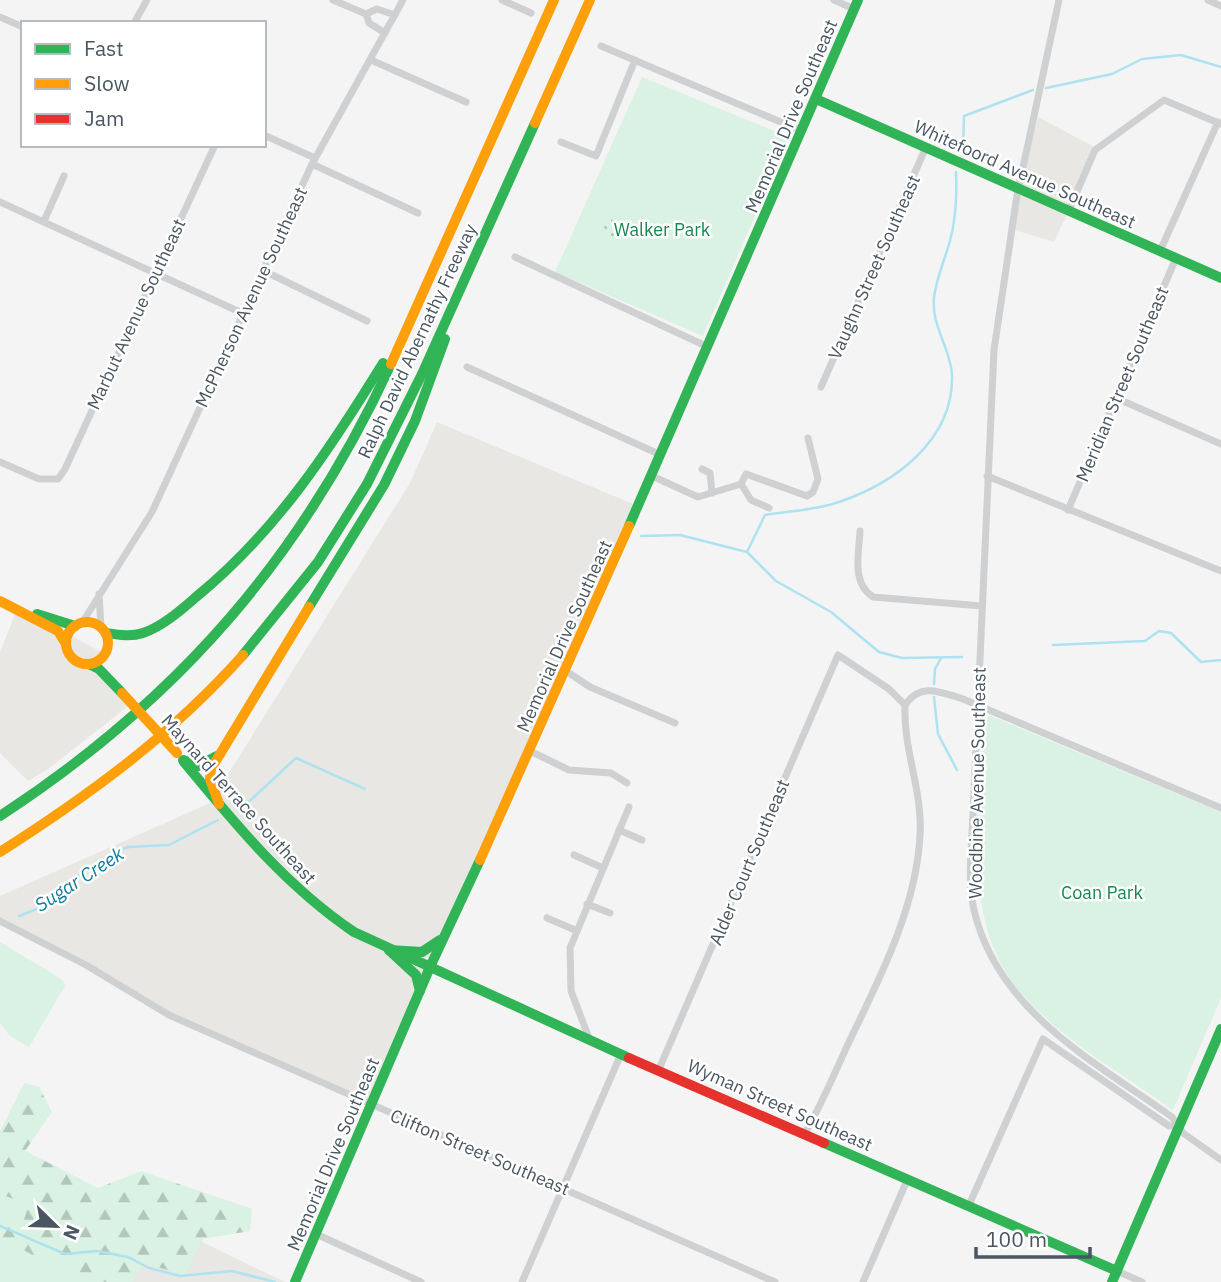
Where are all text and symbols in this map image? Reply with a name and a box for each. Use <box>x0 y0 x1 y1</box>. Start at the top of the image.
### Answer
street label: Memorial Drive Southeast <box>740 16 842 216</box>
legend <box>21 21 266 147</box>
text: Fast <box>84 34 124 62</box>
text: Slow <box>84 69 130 97</box>
text: Jam <box>84 104 124 132</box>
street label: Whitefoord Avenue Southeast <box>911 115 1139 233</box>
street label: Vaughn Street Southeast <box>823 171 925 363</box>
street label: McPherson Avenue Southeast <box>190 183 312 411</box>
street label: Marbut Avenue Southeast <box>82 215 190 413</box>
park label: Walker Park <box>614 218 711 241</box>
street label: Ralph David Abernathy Freeway <box>352 220 482 462</box>
street label: Meridian Street Southeast <box>1070 283 1174 485</box>
street label: Memorial Drive Southeast <box>511 536 617 736</box>
street label: Woodbine Avenue Southeast <box>963 667 991 899</box>
street label: Maynard Terrace Southeast <box>157 709 321 889</box>
street label: Alder Court Southeast <box>704 776 794 948</box>
water label: Sugar Creek <box>30 841 129 917</box>
park label: Coan Park <box>1061 881 1143 904</box>
street label: Memorial Drive Southeast <box>282 1054 384 1254</box>
street label: Wyman Street Southeast <box>684 1054 876 1156</box>
street label: Clifton Street Southeast <box>387 1104 573 1200</box>
north arrow <box>21 1191 91 1261</box>
scale bar <box>976 1216 1090 1260</box>
text: N <box>58 1222 85 1244</box>
text: 100 m <box>986 1225 1047 1253</box>

